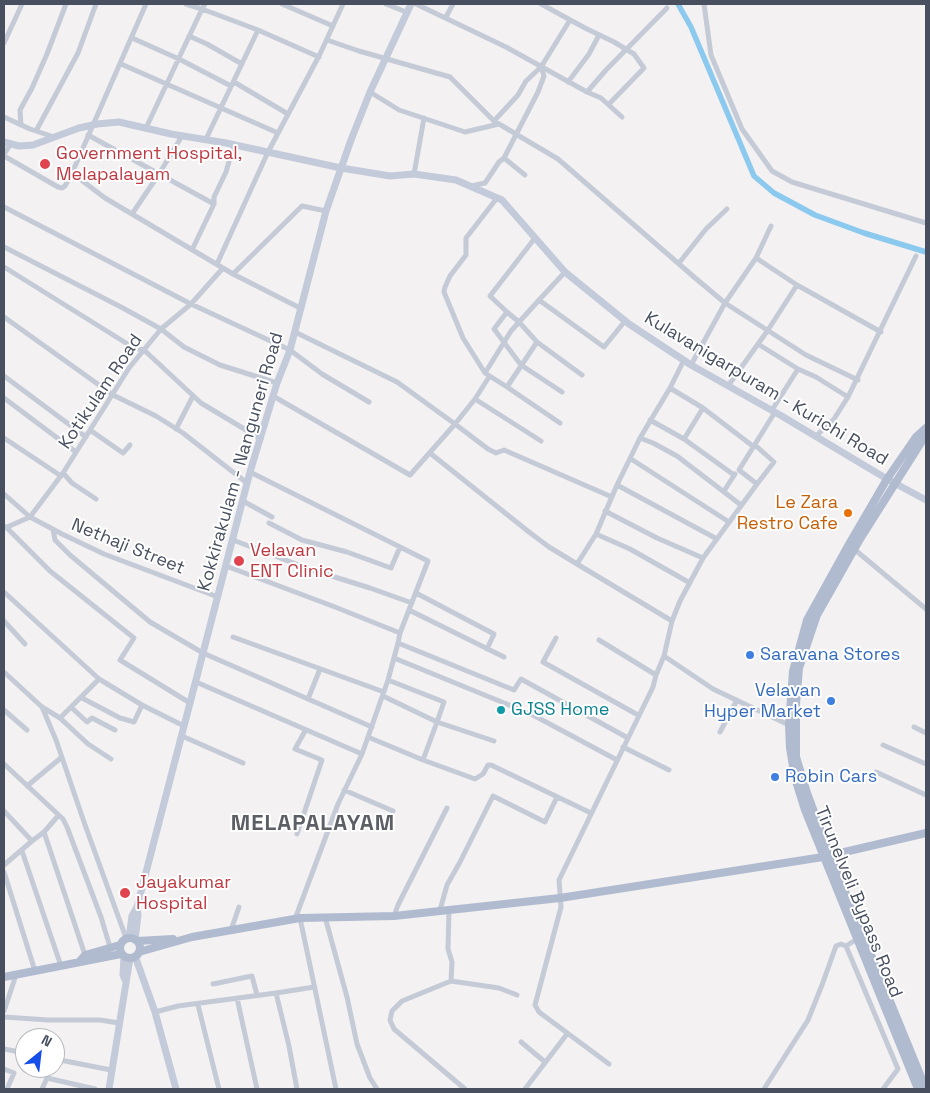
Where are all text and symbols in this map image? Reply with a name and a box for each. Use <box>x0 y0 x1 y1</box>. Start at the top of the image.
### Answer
place label: Government Hospital, Melapalayam <box>56 143 242 186</box>
marker: Government Hospital, Melapalayam <box>38 157 52 171</box>
street label: Kulavanigarpuram - Kurichi Road <box>640 308 892 470</box>
street label: Kotikulam Road <box>55 330 147 454</box>
street label: Kokkirakulam - Nanguneri Road <box>194 330 288 594</box>
place label: Le Zara Restro Cafe <box>737 492 838 534</box>
marker: Le Zara Restro Cafe <box>842 507 854 519</box>
street label: Nethaji Street <box>68 514 188 580</box>
place label: Velavan ENT Clinic <box>250 540 334 582</box>
marker: Velavan ENT Clinic <box>232 554 246 568</box>
place label: Saravana Stores <box>760 644 900 666</box>
marker: Saravana Stores <box>744 649 756 661</box>
place label: Velavan Hyper Market <box>704 680 821 722</box>
marker: Velavan Hyper Market <box>825 695 837 707</box>
place label: GJSS Home <box>511 699 609 721</box>
marker: GJSS Home <box>495 704 507 716</box>
place label: Robin Cars <box>785 766 877 788</box>
marker: Robin Cars <box>769 771 781 783</box>
street label: Tirunelveli Bypass Road <box>810 803 906 1001</box>
district label: MELAPALAYAM <box>229 811 397 837</box>
place label: Jayakumar Hospital <box>136 872 231 914</box>
marker: Jayakumar Hospital <box>118 886 132 900</box>
north arrow <box>15 1028 65 1078</box>
text: N <box>38 1031 55 1051</box>

